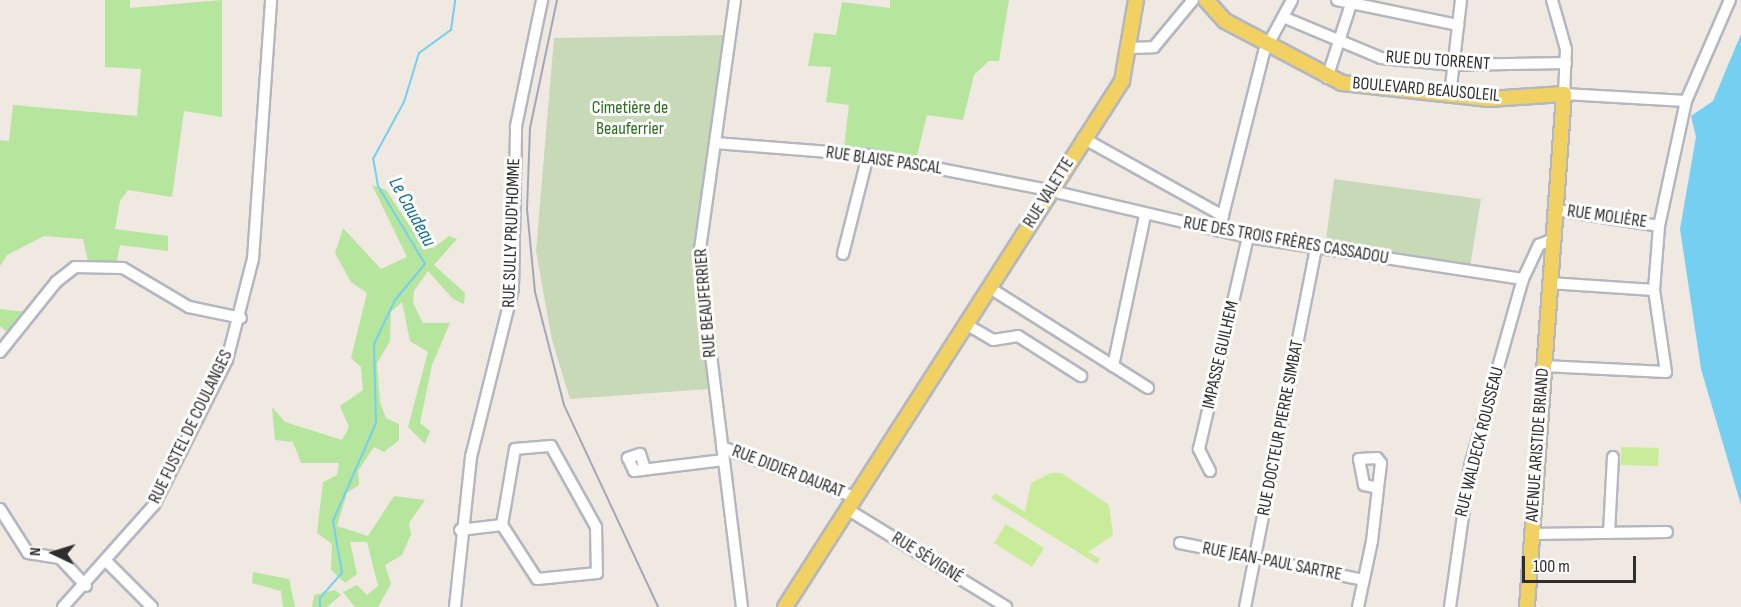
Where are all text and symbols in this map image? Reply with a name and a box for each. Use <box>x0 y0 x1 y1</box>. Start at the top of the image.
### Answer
street label: RUE DU TORRENT <box>1385 47 1491 75</box>
street label: BOULEVARD BEAUSOLEIL <box>1351 73 1501 107</box>
park label: Cimetière de Beauferrier <box>592 98 668 140</box>
street label: RUE BLAISE PASCAL <box>824 142 944 180</box>
street label: RUE VALETTE <box>1019 154 1079 232</box>
street label: RUE SULLY PRUD'HOMME <box>499 158 525 308</box>
water label: Le Caudeau <box>383 173 441 251</box>
street label: RUE MOLIÈRE <box>1566 201 1648 233</box>
street label: RUE DES TROIS FRÈRES CASSADOU <box>1182 212 1390 270</box>
street label: RUE BEAUFERRIER <box>690 247 722 359</box>
street label: IMPASSE GUILHEM <box>1198 299 1244 411</box>
street label: RUE DOCTEUR PIERRE SIMBAT <box>1253 338 1309 518</box>
street label: RUE FUSTEL DE COULANGES <box>144 347 238 507</box>
street label: RUE WALDECK ROUSSEAU <box>1451 365 1509 519</box>
street label: AVENUE ARISTIDE BRIAND <box>1522 367 1554 523</box>
street label: RUE DIDIER DAURAT <box>729 441 847 503</box>
north arrow <box>24 523 84 583</box>
street label: RUE SÉVIGNÉ <box>887 528 967 588</box>
street label: RUE JEAN-PAUL SARTRE <box>1200 538 1344 586</box>
scale bar <box>1525 544 1639 582</box>
text: N <box>26 547 45 557</box>
text: 100 m <box>1533 556 1570 577</box>

